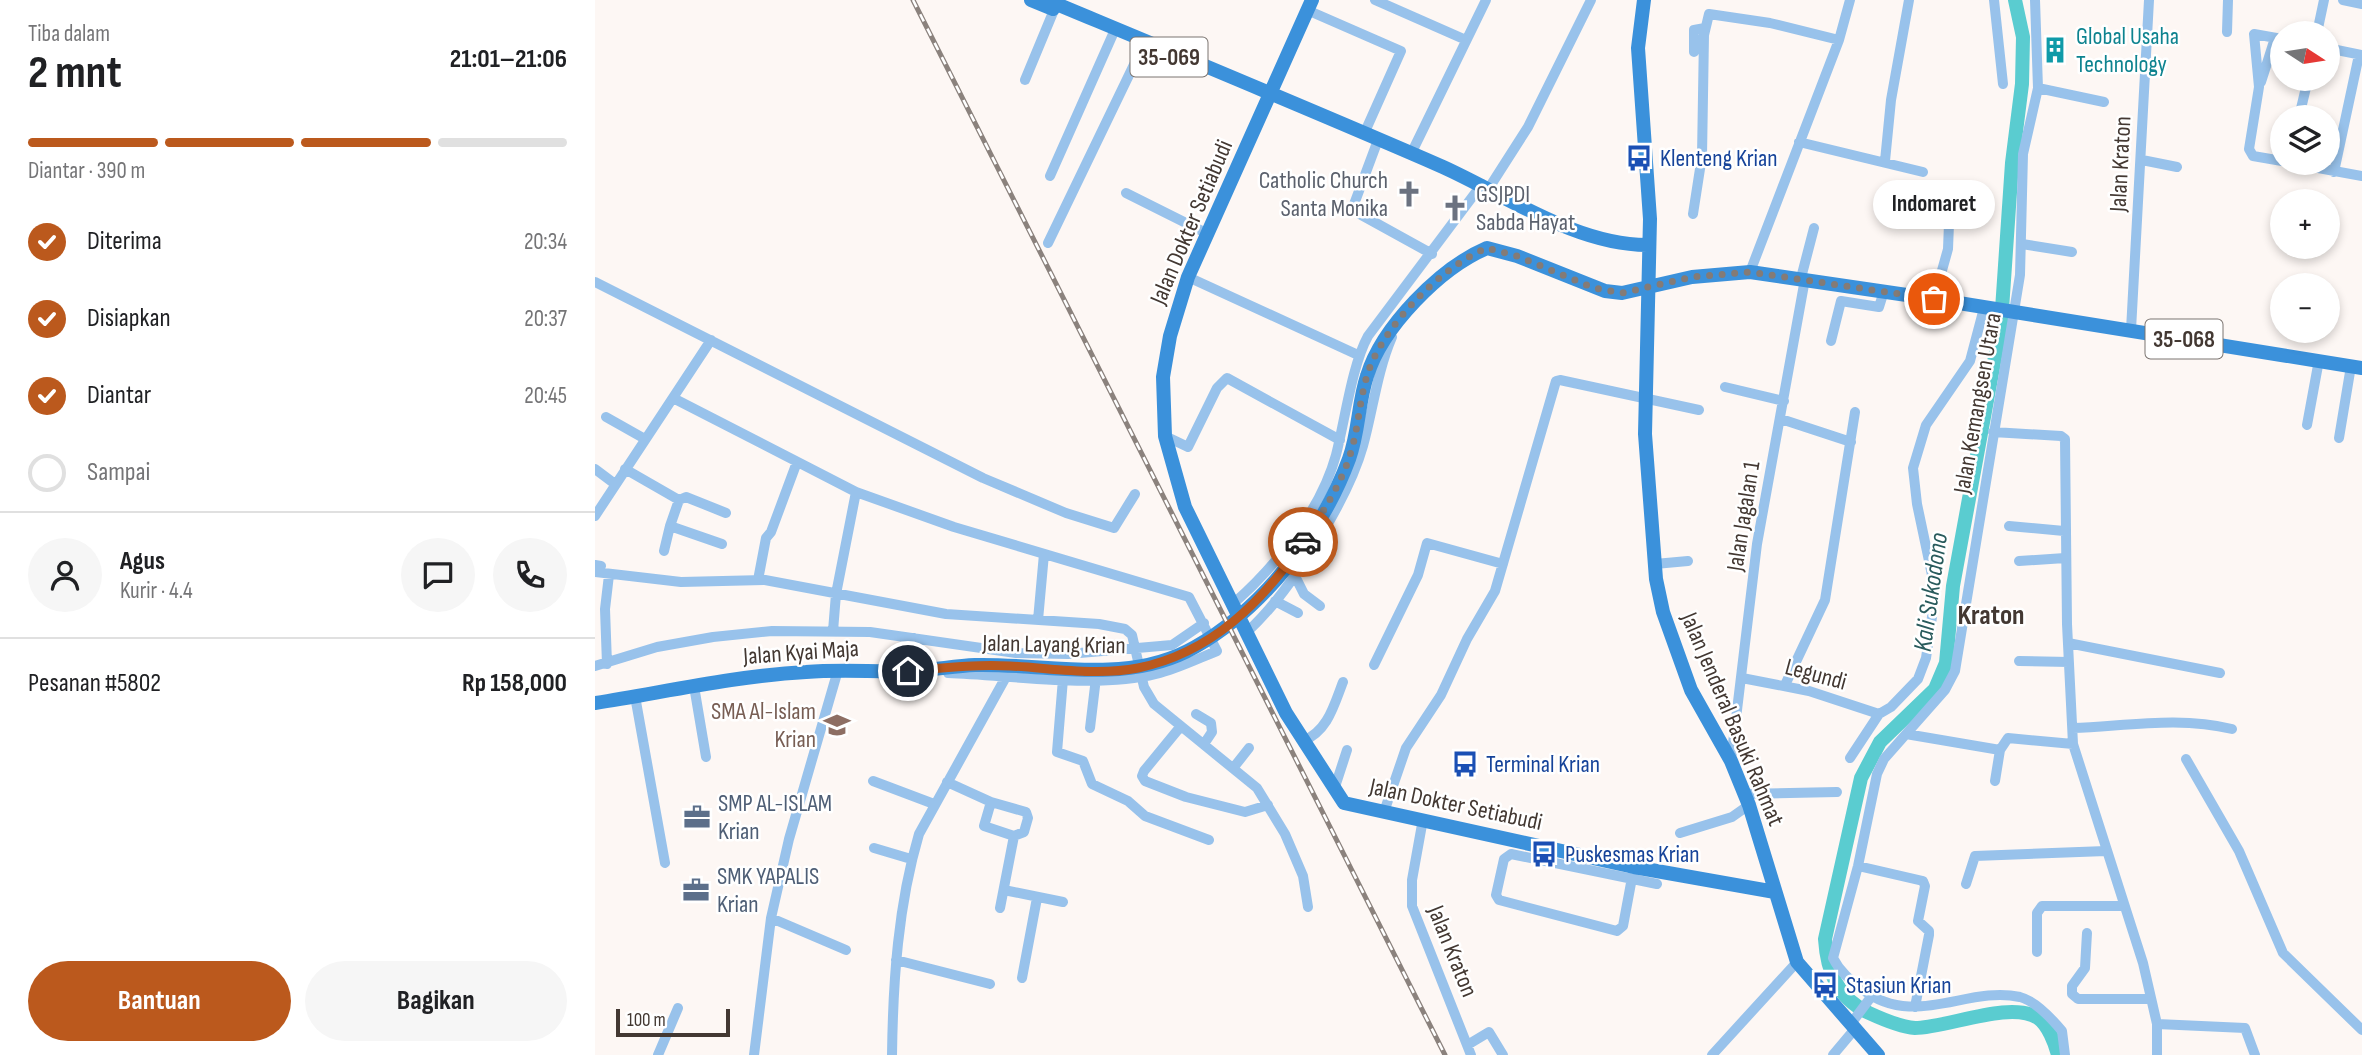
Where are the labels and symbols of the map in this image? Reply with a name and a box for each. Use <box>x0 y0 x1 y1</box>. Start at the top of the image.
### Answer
north arrow <box>2270 21 2340 91</box>
place label: Global Usaha Technology <box>2076 22 2179 79</box>
building icon: Global Usaha Technology <box>2040 35 2070 65</box>
road number: 35-069 <box>1131 38 1207 76</box>
street label: Jalan Kraton <box>2103 115 2137 214</box>
street label: Jalan Dokter Setiabudi <box>1143 136 1239 310</box>
bus stop icon: Klenteng Krian <box>1624 143 1654 173</box>
place label: Klenteng Krian <box>1660 144 1778 173</box>
place label: Catholic Church Santa Monika <box>1259 166 1388 223</box>
church icon: Catholic Church Santa Monika <box>1394 179 1424 209</box>
place label: GSJPDI Sabda Hayat <box>1476 180 1575 237</box>
callout: Indomaret <box>1873 180 1995 229</box>
church icon: GSJPDI Sabda Hayat <box>1440 193 1470 223</box>
pin <box>1904 269 1964 329</box>
street label: Jalan Kemangsen Utara <box>1947 310 2008 497</box>
road number: 35-068 <box>2145 320 2223 358</box>
street label: Jalan Jagalan 1 <box>1720 458 1767 574</box>
courier <box>1268 507 1338 577</box>
water label: Kali Sukodono <box>1908 530 1955 654</box>
district label: Kraton <box>1957 599 2025 632</box>
street label: Jalan Jenderal Basuki Rahmat <box>1674 607 1791 830</box>
street label: Jalan Layang Krian <box>981 629 1126 660</box>
street label: Jalan Kyai Maja <box>741 634 860 671</box>
pin <box>878 641 938 701</box>
street label: Legundi <box>1782 652 1850 697</box>
place label: SMA Al-Islam Krian <box>711 697 816 754</box>
school or university icon: SMA Al-Islam Krian <box>822 710 852 740</box>
bus stop icon: Terminal Krian <box>1450 749 1480 779</box>
place label: Terminal Krian <box>1486 750 1600 779</box>
street label: Jalan Dokter Setiabudi <box>1366 772 1545 837</box>
place label: SMP AL-ISLAM Krian <box>718 789 832 846</box>
office icon: SMP AL-ISLAM Krian <box>682 802 712 832</box>
bus stop icon: Puskesmas Krian <box>1529 839 1559 869</box>
place label: Puskesmas Krian <box>1565 840 1700 869</box>
place label: SMK YAPALIS Krian <box>717 862 819 919</box>
office icon: SMK YAPALIS Krian <box>681 875 711 905</box>
street label: Jalan Kraton <box>1421 900 1484 1001</box>
bus stop icon: Stasiun Krian <box>1810 970 1840 1000</box>
place label: Stasiun Krian <box>1846 971 1952 1000</box>
scale bar <box>616 1006 730 1038</box>

